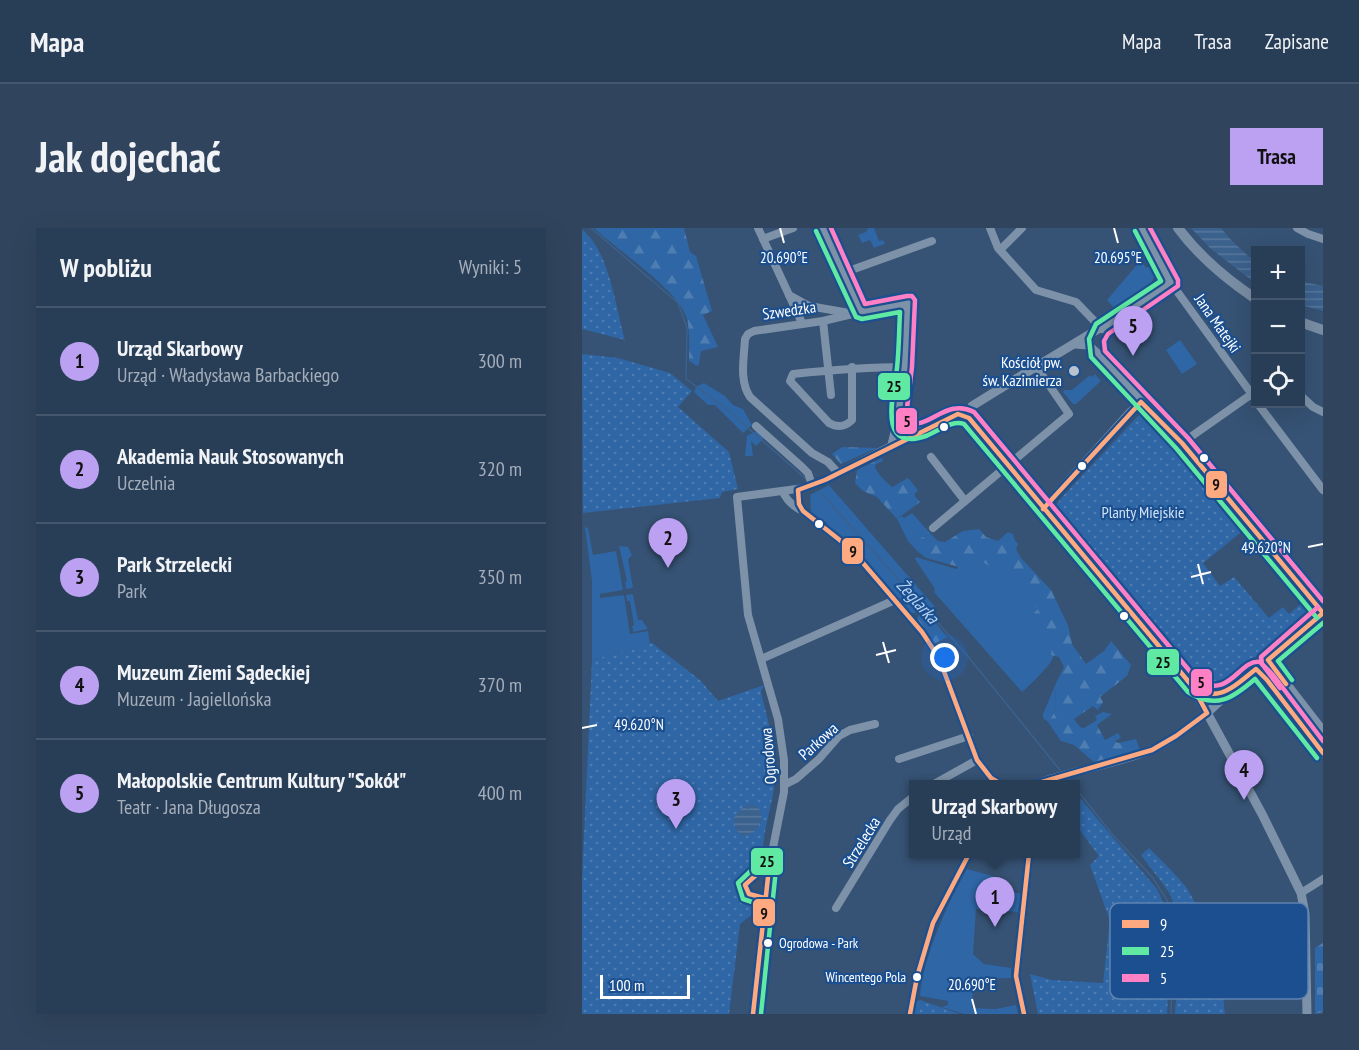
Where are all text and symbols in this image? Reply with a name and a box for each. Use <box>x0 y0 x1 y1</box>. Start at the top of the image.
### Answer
text: Mapa <box>30 23 84 60</box>
text: Mapa <box>1122 28 1161 55</box>
text: Trasa <box>1194 28 1232 55</box>
text: Zapisane <box>1265 28 1329 55</box>
button: Trasa <box>1230 128 1323 185</box>
text: Jak dojechać <box>36 129 221 184</box>
map controls <box>1251 246 1305 408</box>
button: + <box>1251 246 1305 300</box>
text: 20.690°E <box>760 248 808 267</box>
text: 20.695°E <box>1094 248 1142 267</box>
text: W pobliżu <box>60 251 152 284</box>
text: Wyniki: 5 <box>459 254 522 280</box>
street label: Jana Matejki <box>1190 289 1246 356</box>
street label: Szwedzka <box>761 296 817 324</box>
button: − <box>1251 300 1305 354</box>
pin: 5 <box>1114 306 1152 356</box>
text: Urząd Skarbowy <box>117 334 243 362</box>
text: 1 <box>75 348 84 374</box>
text: 300 m <box>478 348 522 374</box>
place label: Kościół pw. św. Kazimierza <box>983 352 1062 390</box>
button: locate <box>1251 354 1305 408</box>
text: Urząd · Władysława Barbackiego <box>117 362 339 388</box>
marker: Kościół pw. św. Kazimierza <box>1067 364 1081 378</box>
line badge: 25 <box>877 372 911 401</box>
text: 25 <box>886 376 902 396</box>
line badge: 5 <box>895 407 918 435</box>
text: 5 <box>903 411 911 431</box>
unlabelled marker <box>938 421 950 433</box>
text: Akademia Nauk Stosowanych <box>117 442 344 470</box>
unlabelled marker <box>1198 452 1210 464</box>
text: 2 <box>75 456 84 482</box>
text: 320 m <box>478 456 522 482</box>
unlabelled marker <box>1076 460 1088 472</box>
text: Uczelnia <box>117 470 175 496</box>
line badge: 9 <box>1205 470 1228 499</box>
text: 9 <box>1212 474 1220 494</box>
park label: Planty Miejskie <box>1101 502 1185 522</box>
pin: 2 <box>648 518 688 568</box>
unlabelled marker <box>813 518 825 530</box>
line badge: 9 <box>841 537 864 565</box>
text: 49.620°N <box>1241 538 1291 557</box>
text: 9 <box>849 541 857 561</box>
text: Park Strzelecki <box>117 550 232 578</box>
text: 3 <box>75 564 84 590</box>
text: 350 m <box>478 564 522 590</box>
water label: Żeglarka <box>892 574 945 629</box>
text: Park <box>117 578 147 604</box>
unlabelled marker <box>1118 610 1130 622</box>
your location <box>930 643 959 672</box>
line badge: 25 <box>1146 648 1180 676</box>
text: 25 <box>1155 652 1171 672</box>
text: Muzeum Ziemi Sądeckiej <box>117 658 310 686</box>
line badge: 5 <box>1190 668 1213 697</box>
text: 4 <box>75 672 84 698</box>
text: 370 m <box>478 672 522 698</box>
text: 5 <box>1197 672 1205 692</box>
text: Muzeum · Jagiellońska <box>117 686 271 712</box>
text: 49.620°N <box>614 715 664 734</box>
street label: Parkowa <box>794 718 842 764</box>
street label: Ogrodowa <box>756 727 780 785</box>
pin: 4 <box>1224 750 1264 800</box>
text: Małopolskie Centrum Kultury "Sokół" <box>117 766 407 794</box>
text: 5 <box>75 780 84 806</box>
text: 400 m <box>478 780 522 806</box>
pin: 3 <box>656 780 695 829</box>
popup <box>909 780 1080 858</box>
text: Urząd Skarbowy <box>932 792 1057 820</box>
text: Teatr · Jana Długosza <box>117 794 261 820</box>
street label: Strzelecka <box>838 813 884 871</box>
text: Urząd <box>932 820 971 846</box>
line badge: 25 <box>750 847 784 876</box>
text: 25 <box>759 851 775 871</box>
pin: 1 <box>976 878 1014 927</box>
line badge: 9 <box>752 898 776 927</box>
text: 9 <box>760 903 768 923</box>
legend <box>1110 903 1308 999</box>
text: 9 <box>1160 914 1167 934</box>
place label: Ogrodowa - Park <box>779 934 859 952</box>
marker: Ogrodowa - Park <box>762 937 774 949</box>
text: 25 <box>1160 941 1174 961</box>
place label: Wincentego Pola <box>825 968 906 986</box>
text: 5 <box>1160 968 1167 988</box>
marker: Wincentego Pola <box>911 971 923 983</box>
scale bar <box>600 972 690 1000</box>
text: 100 m <box>609 975 644 995</box>
text: 20.690°E <box>948 975 996 994</box>

